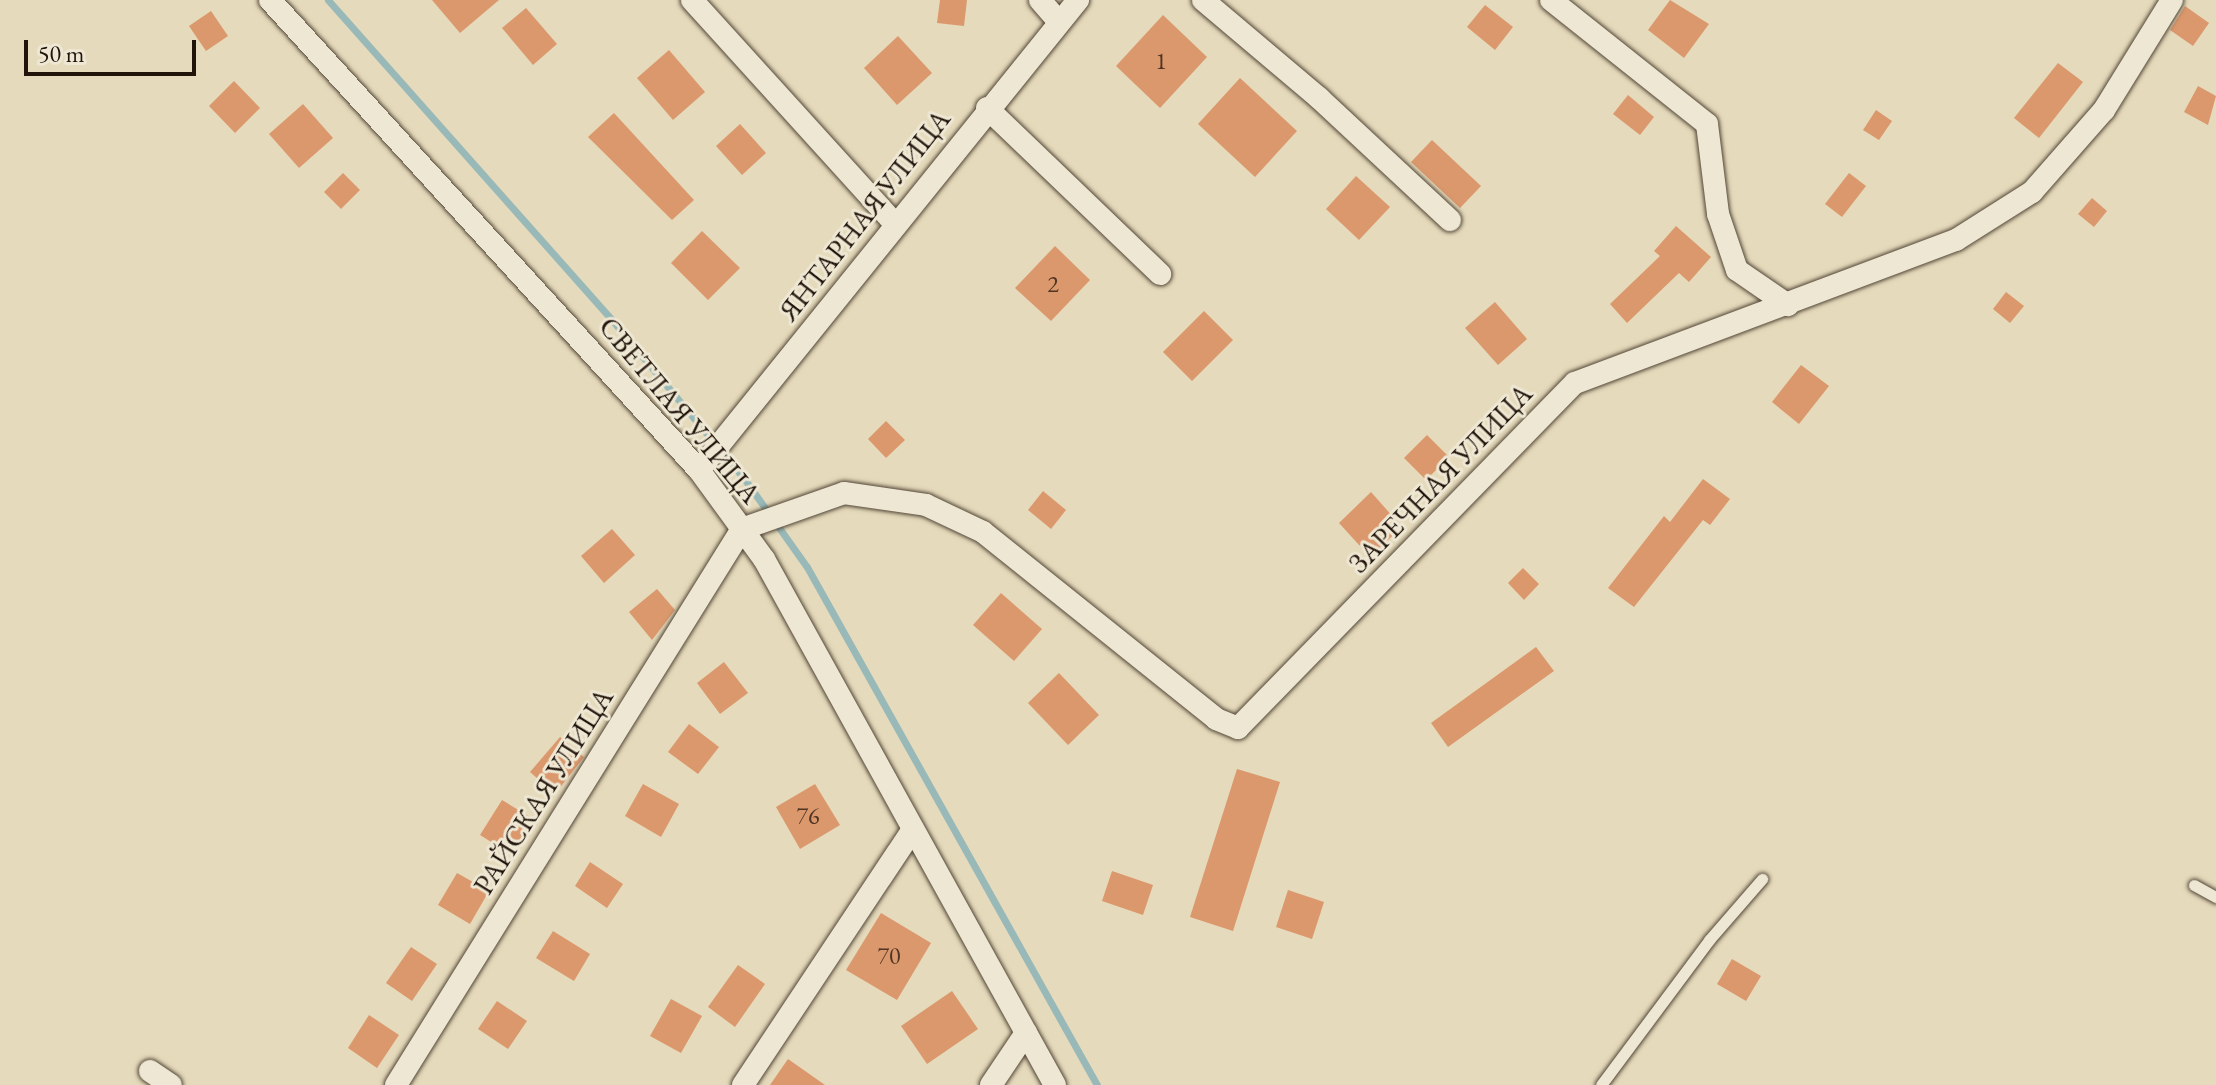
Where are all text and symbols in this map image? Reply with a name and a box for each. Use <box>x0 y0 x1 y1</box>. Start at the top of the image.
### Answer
scale bar <box>28 24 200 74</box>
text: 50 m <box>38 38 85 69</box>
house number: 1 <box>1155 47 1167 75</box>
street label: ЯНТАРНАЯ УЛИЦА <box>771 103 957 327</box>
house number: 2 <box>1047 270 1059 298</box>
street label: СВЕТЛАЯ УЛИЦА <box>592 310 768 510</box>
street label: ЗАРЕЧНАЯ УЛИЦА <box>1341 377 1539 579</box>
street label: РАЙСКАЯ УЛИЦА <box>466 682 620 900</box>
house number: 76 <box>796 802 820 830</box>
house number: 70 <box>877 942 901 970</box>

